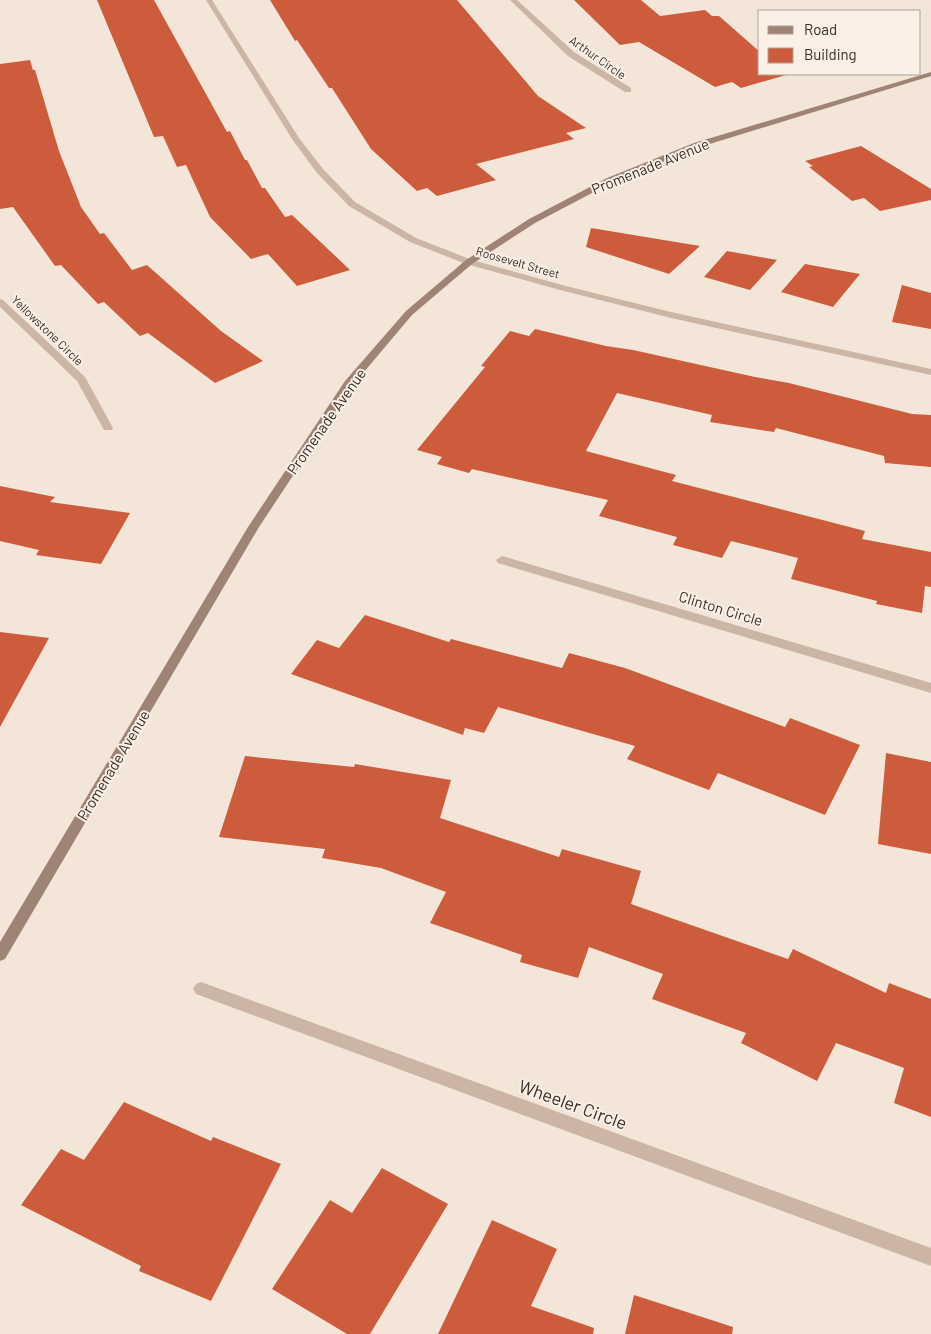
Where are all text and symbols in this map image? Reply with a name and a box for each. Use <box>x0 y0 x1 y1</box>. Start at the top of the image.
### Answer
legend <box>758 10 921 75</box>
text: Road <box>804 20 837 38</box>
street label: Arthur Circle <box>567 32 629 82</box>
text: Building <box>804 45 857 63</box>
street label: Promenade Avenue <box>589 134 711 198</box>
street label: Roosevelt Street <box>474 243 562 281</box>
street label: Yellowstone Circle <box>9 292 87 368</box>
street label: Promenade Avenue <box>283 364 369 477</box>
street label: Clinton Circle <box>677 587 765 629</box>
street label: Promenade Avenue <box>73 707 153 823</box>
street label: Wheeler Circle <box>516 1074 630 1134</box>

